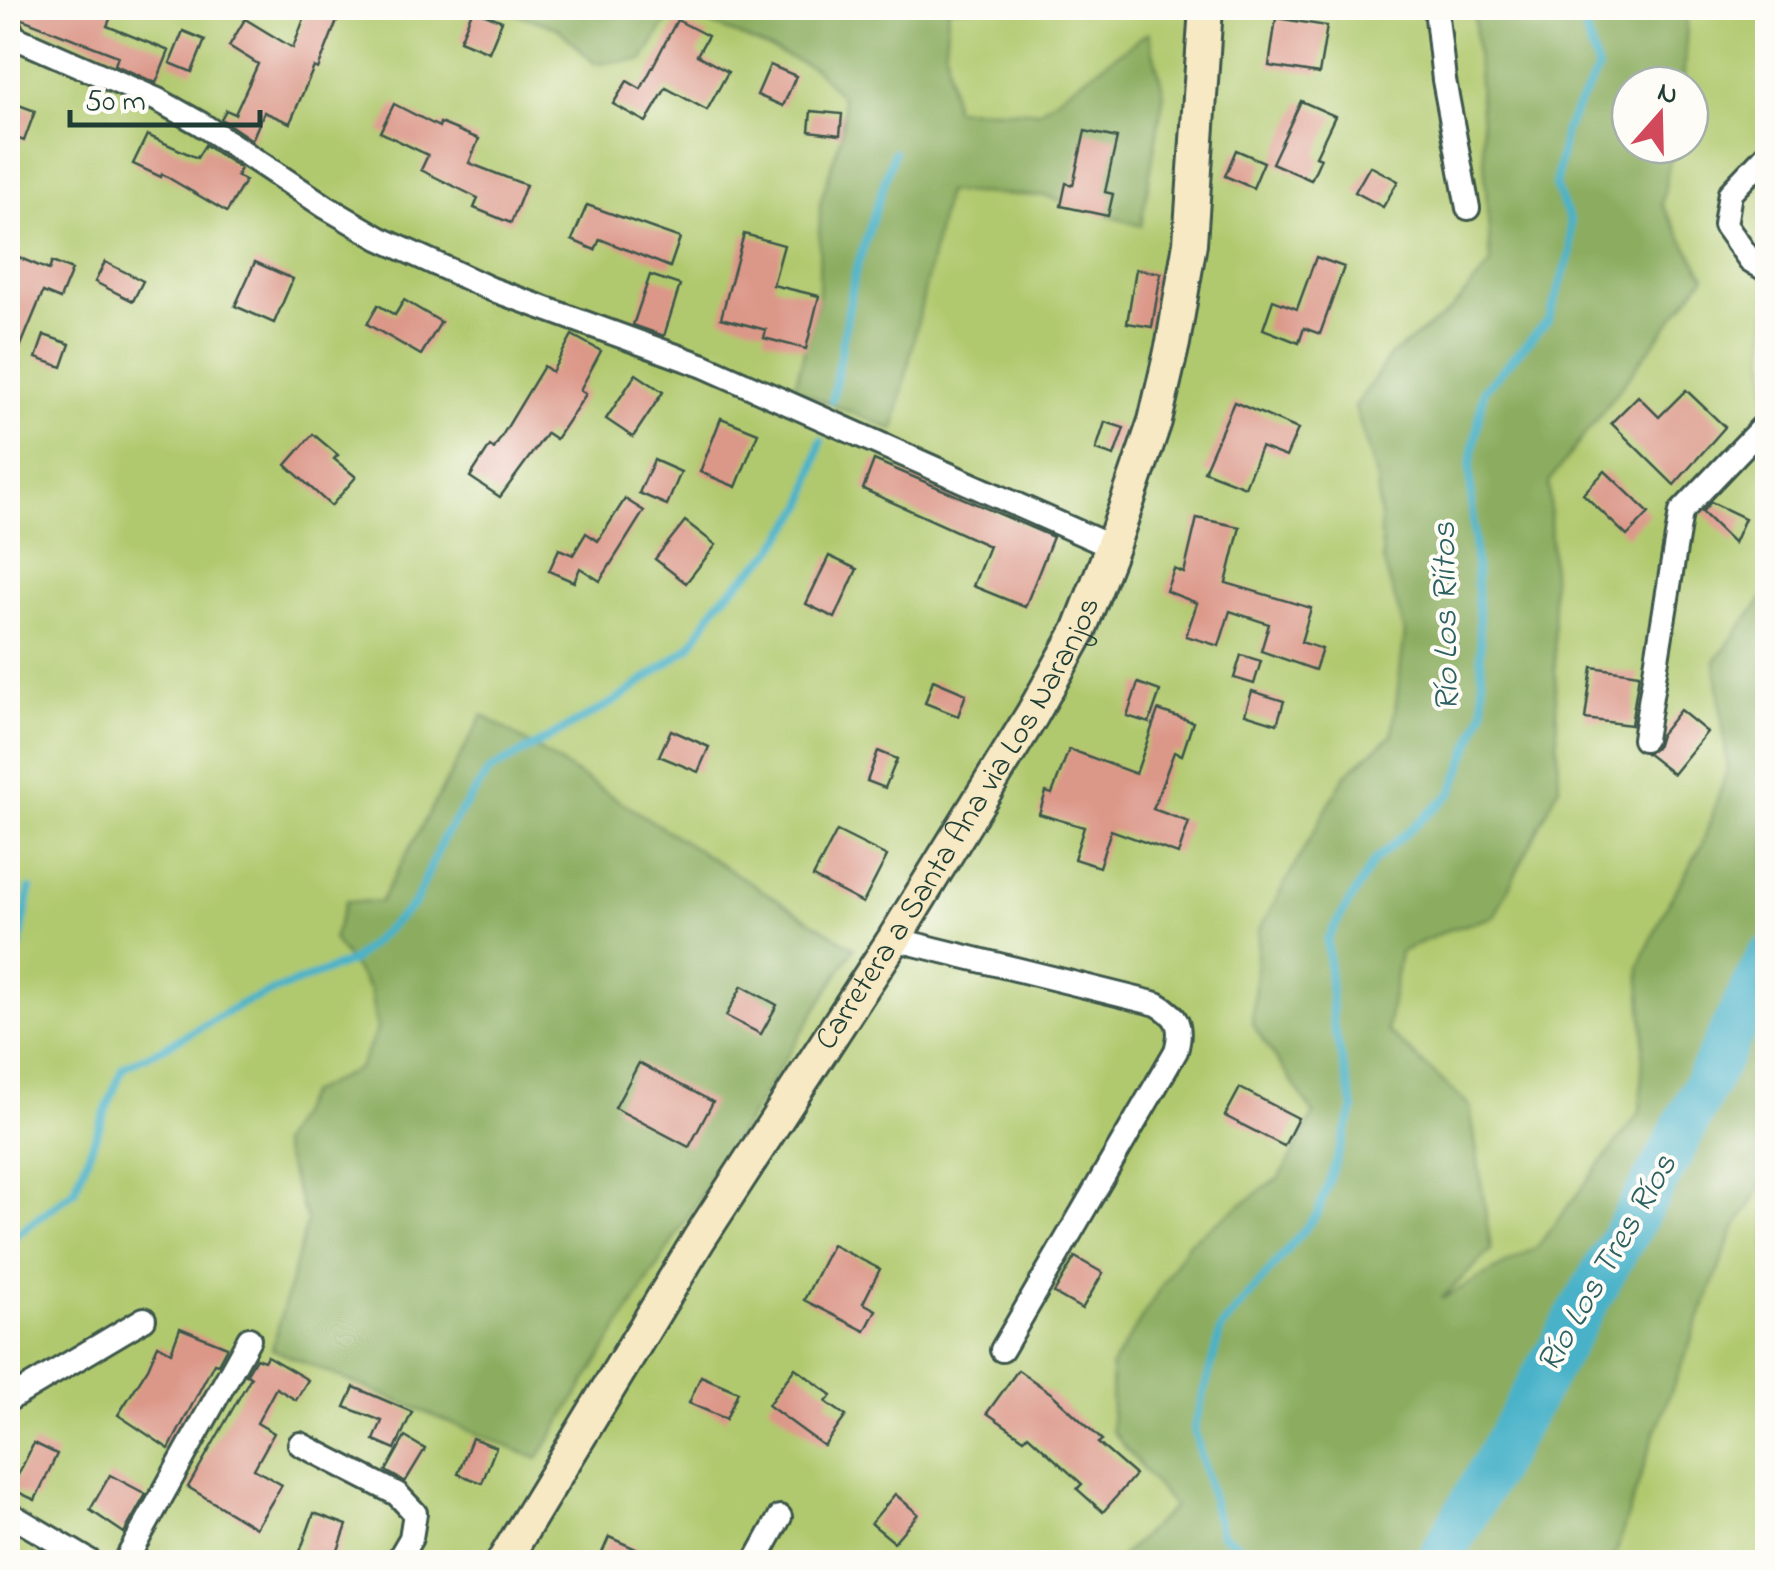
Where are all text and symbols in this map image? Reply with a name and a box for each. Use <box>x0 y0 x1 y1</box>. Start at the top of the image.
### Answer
scale bar <box>70 65 260 127</box>
north arrow <box>1610 65 1710 165</box>
text: N <box>1651 72 1683 117</box>
text: 50 m <box>85 81 146 125</box>
water label: Río Los Riítos <box>1420 521 1474 712</box>
street label: Carretera a Santa Ana via Los Naranjos <box>804 590 1113 1060</box>
water label: Río Los Tres Ríos <box>1525 1145 1691 1383</box>

